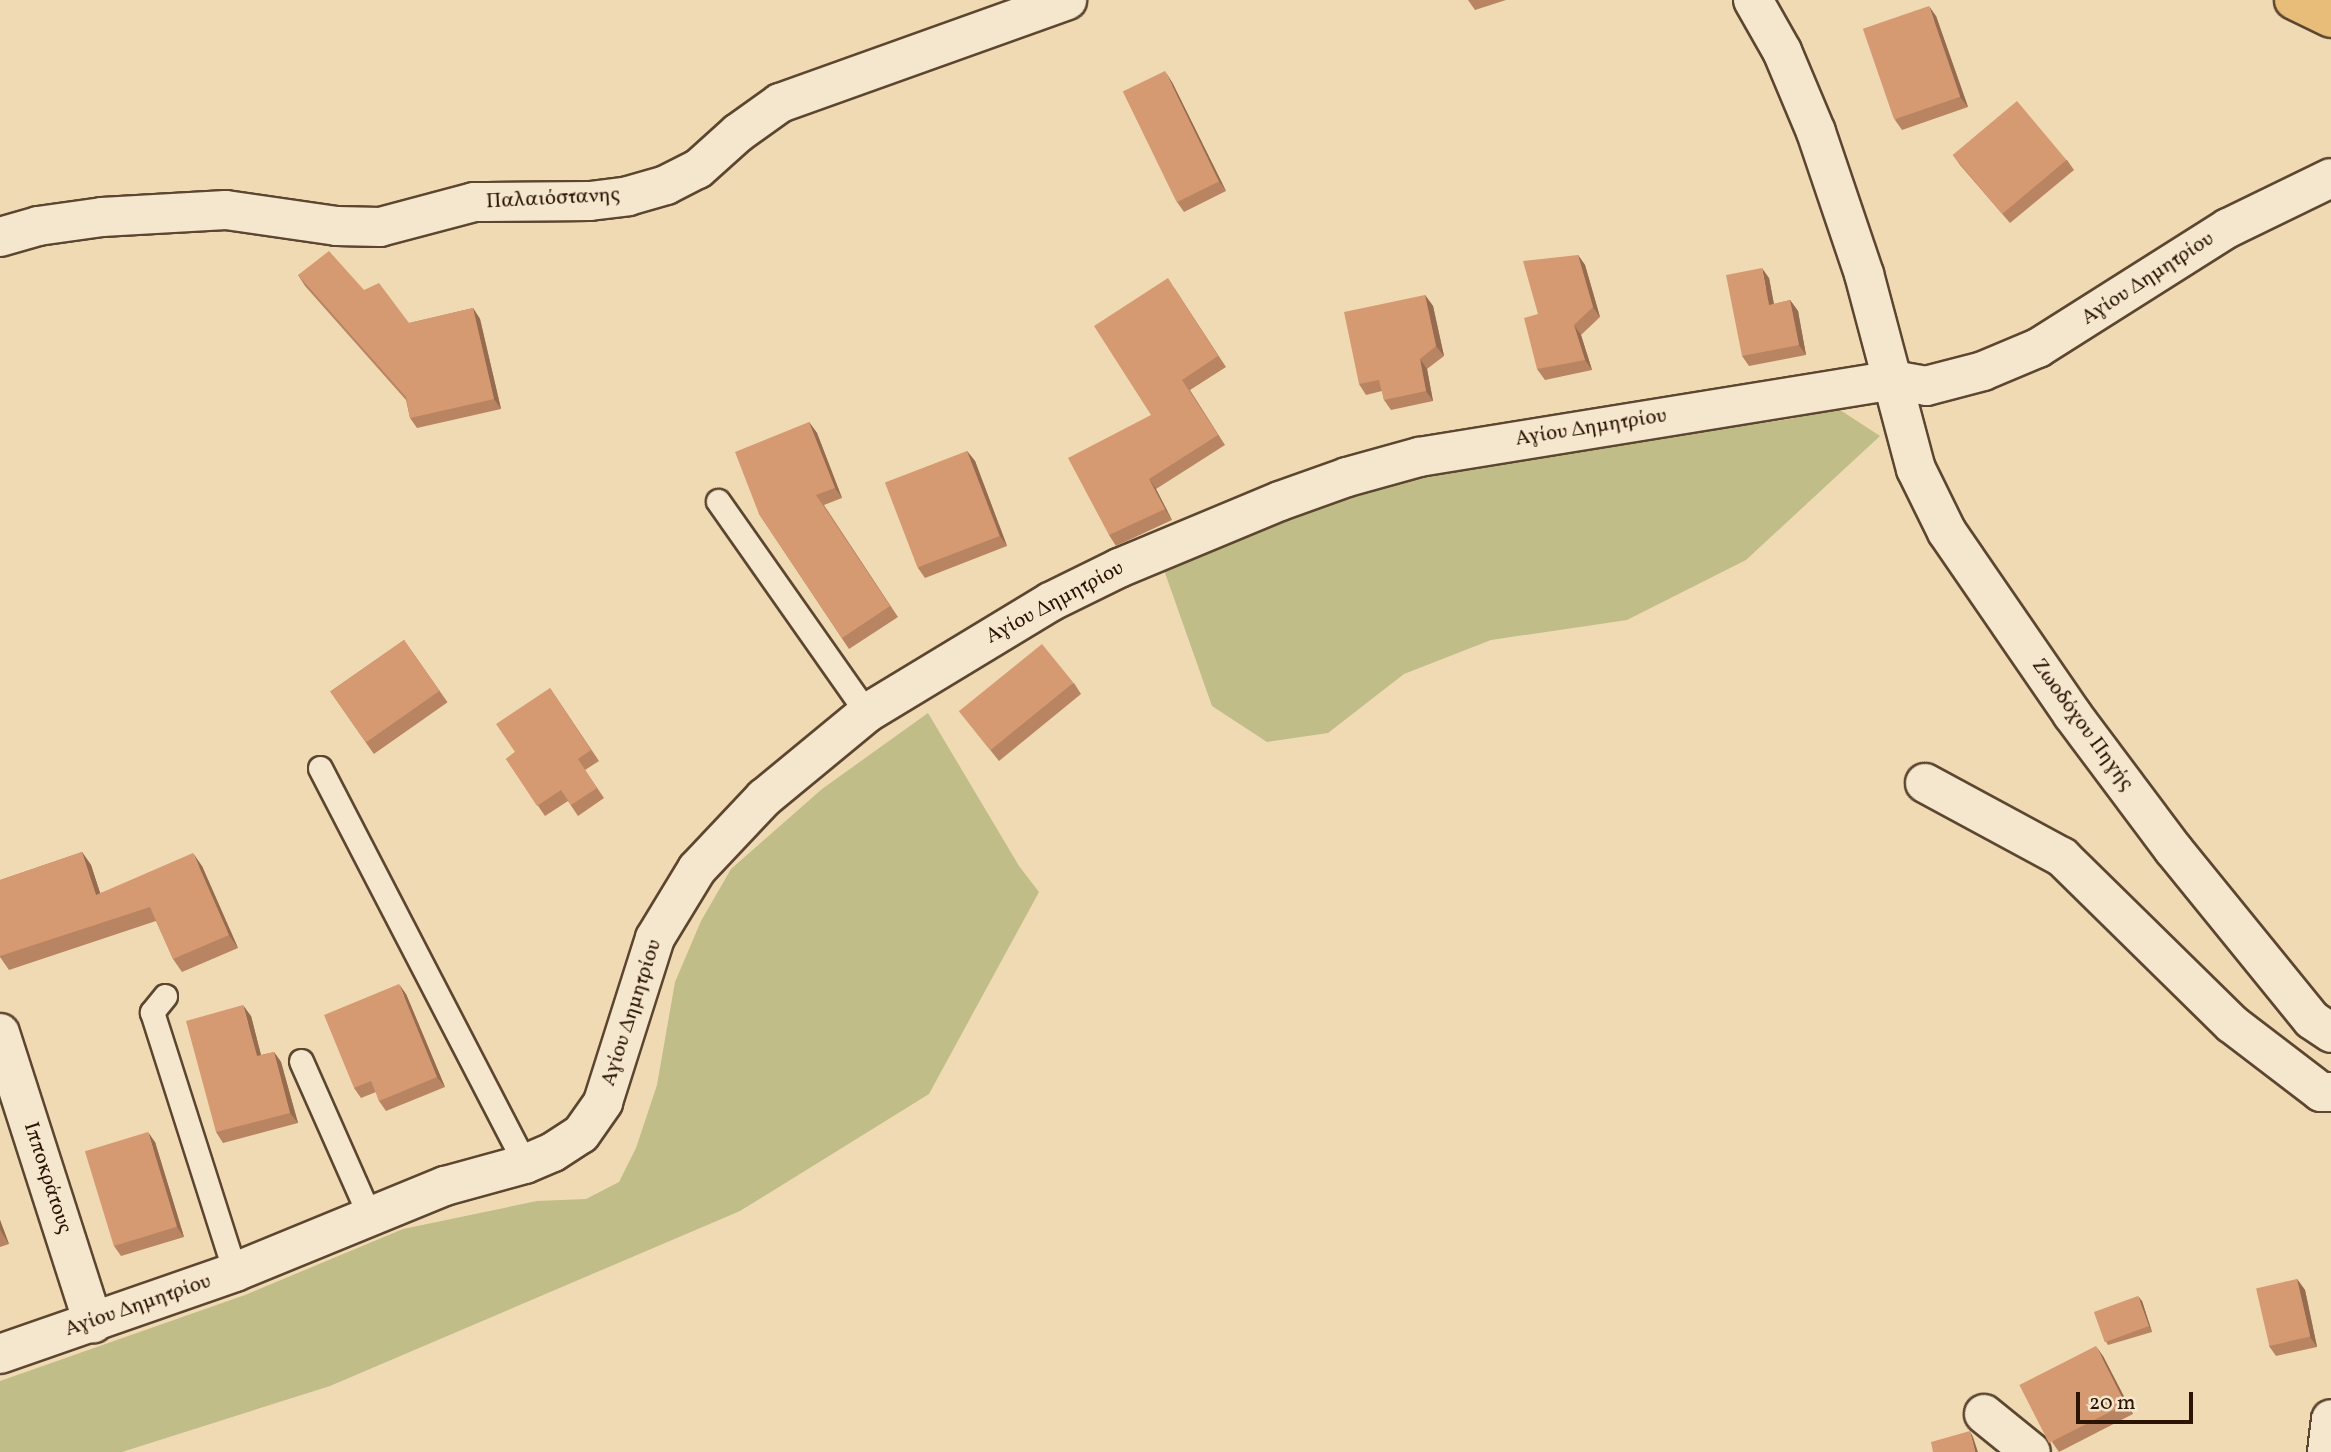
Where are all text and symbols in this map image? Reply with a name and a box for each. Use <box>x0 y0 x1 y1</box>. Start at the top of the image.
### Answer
street label: Παλαιόστανης <box>485 183 621 215</box>
street label: Αγίου Δημητρίου <box>2077 227 2219 331</box>
street label: Αγίου Δημητρίου <box>1514 404 1668 452</box>
street label: Αγίου Δημητρίου <box>982 556 1128 650</box>
street label: Ζωοδόχου Πηγής <box>2026 654 2138 796</box>
street label: Αγίου Δημητρίου <box>596 936 668 1090</box>
street label: Ιπποκράτους <box>17 1119 77 1237</box>
street label: Αγίου Δημητρίου <box>62 1269 214 1343</box>
scale bar <box>2079 1378 2196 1422</box>
text: 20 m <box>2089 1389 2135 1418</box>

